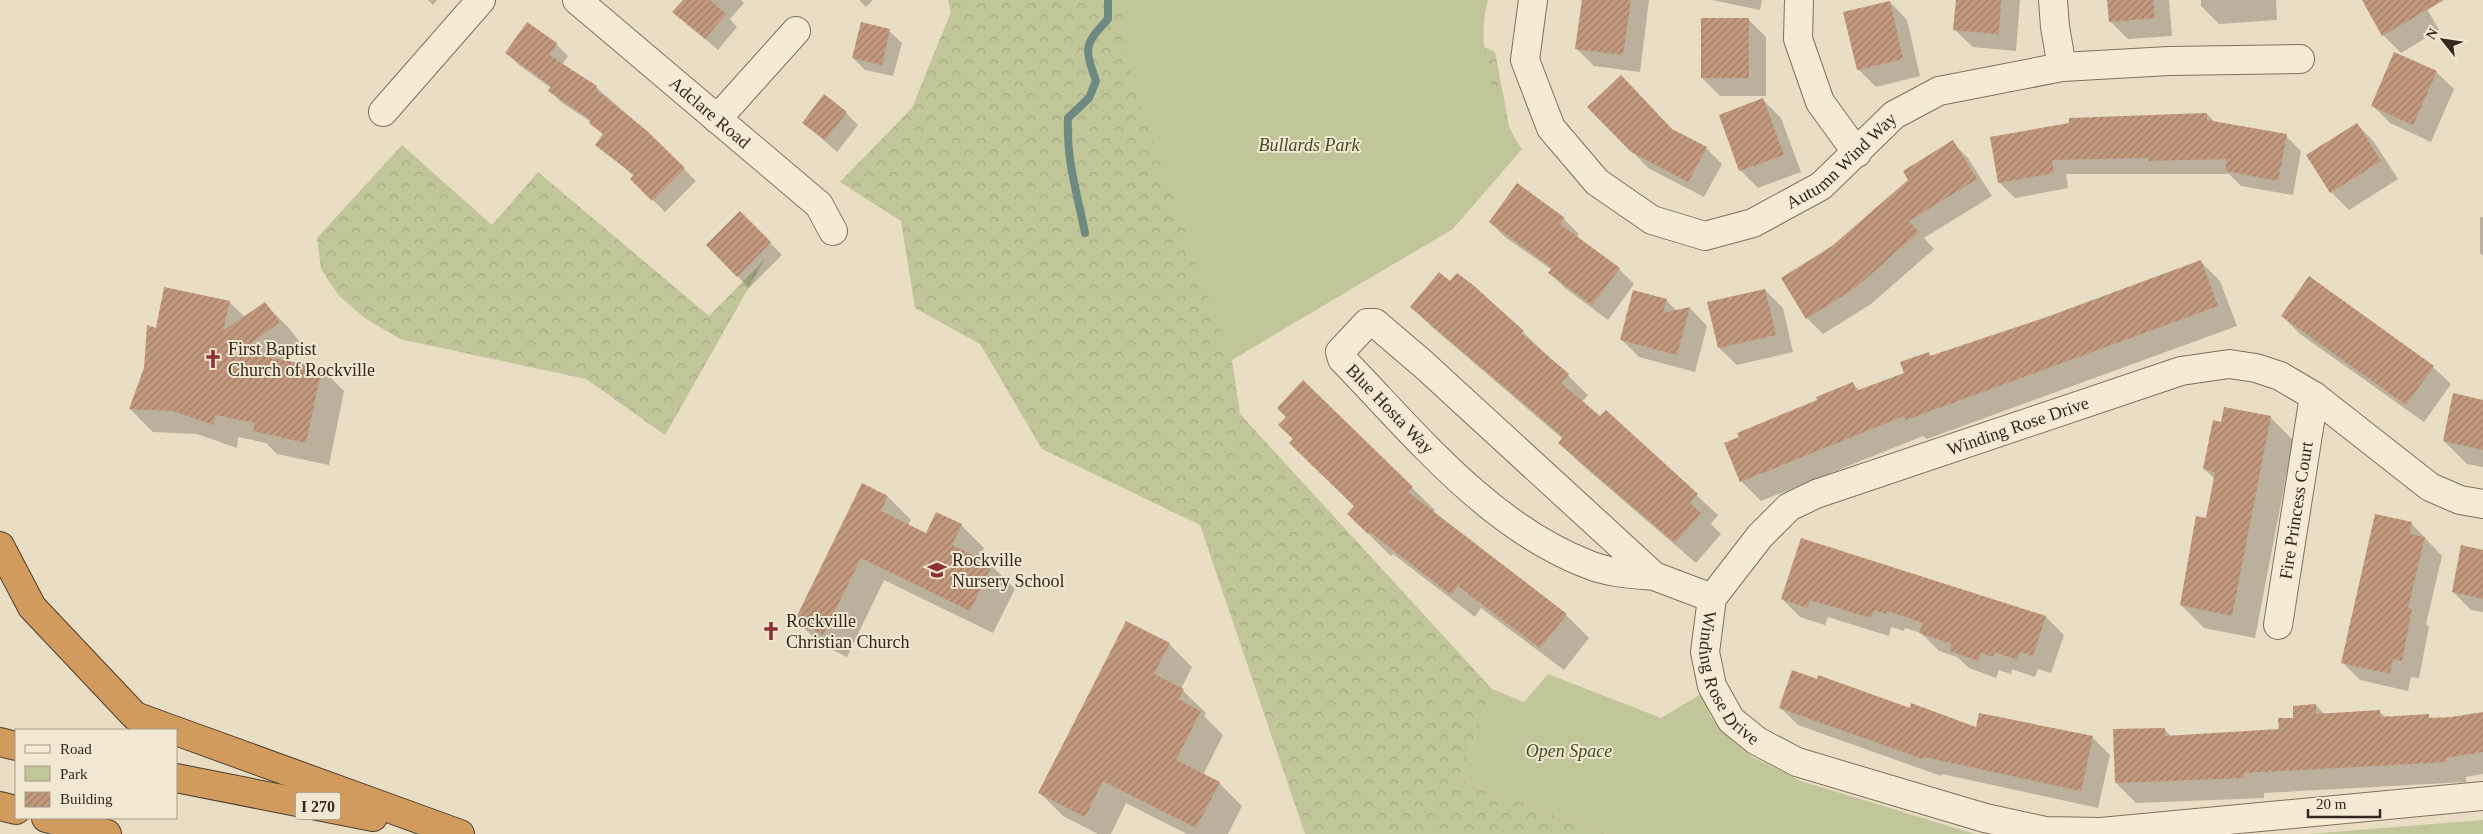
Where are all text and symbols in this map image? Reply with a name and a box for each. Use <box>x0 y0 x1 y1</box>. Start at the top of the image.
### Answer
north arrow <box>2418 15 2468 65</box>
text: N <box>2423 26 2441 42</box>
street label: Adclare Road <box>665 73 754 152</box>
street label: Autumn Wind Way <box>1783 108 1900 213</box>
park label: Bullards Park <box>1259 135 1360 155</box>
place label: First Baptist Church of Rockville <box>228 339 375 380</box>
church icon: First Baptist Church of Rockville <box>202 348 224 370</box>
street label: Blue Hosta Way <box>1342 360 1438 458</box>
street label: Winding Rose Drive <box>1945 392 2091 460</box>
street label: Fire Princess Court <box>2275 440 2317 581</box>
place label: Rockville Nursery School <box>952 550 1064 591</box>
school or university icon: Rockville Nursery School <box>926 559 948 581</box>
street label: Winding Rose Drive <box>1695 610 1763 749</box>
place label: Rockville Christian Church <box>786 611 910 652</box>
church icon: Rockville Christian Church <box>760 620 782 642</box>
legend <box>15 729 178 819</box>
text: Road <box>60 741 92 757</box>
park label: Open Space <box>1526 741 1612 761</box>
text: Park <box>60 766 88 782</box>
scale bar <box>2308 786 2380 818</box>
text: Building <box>60 791 113 807</box>
road number: I 270 <box>296 792 340 819</box>
text: 20 m <box>2316 796 2347 812</box>

